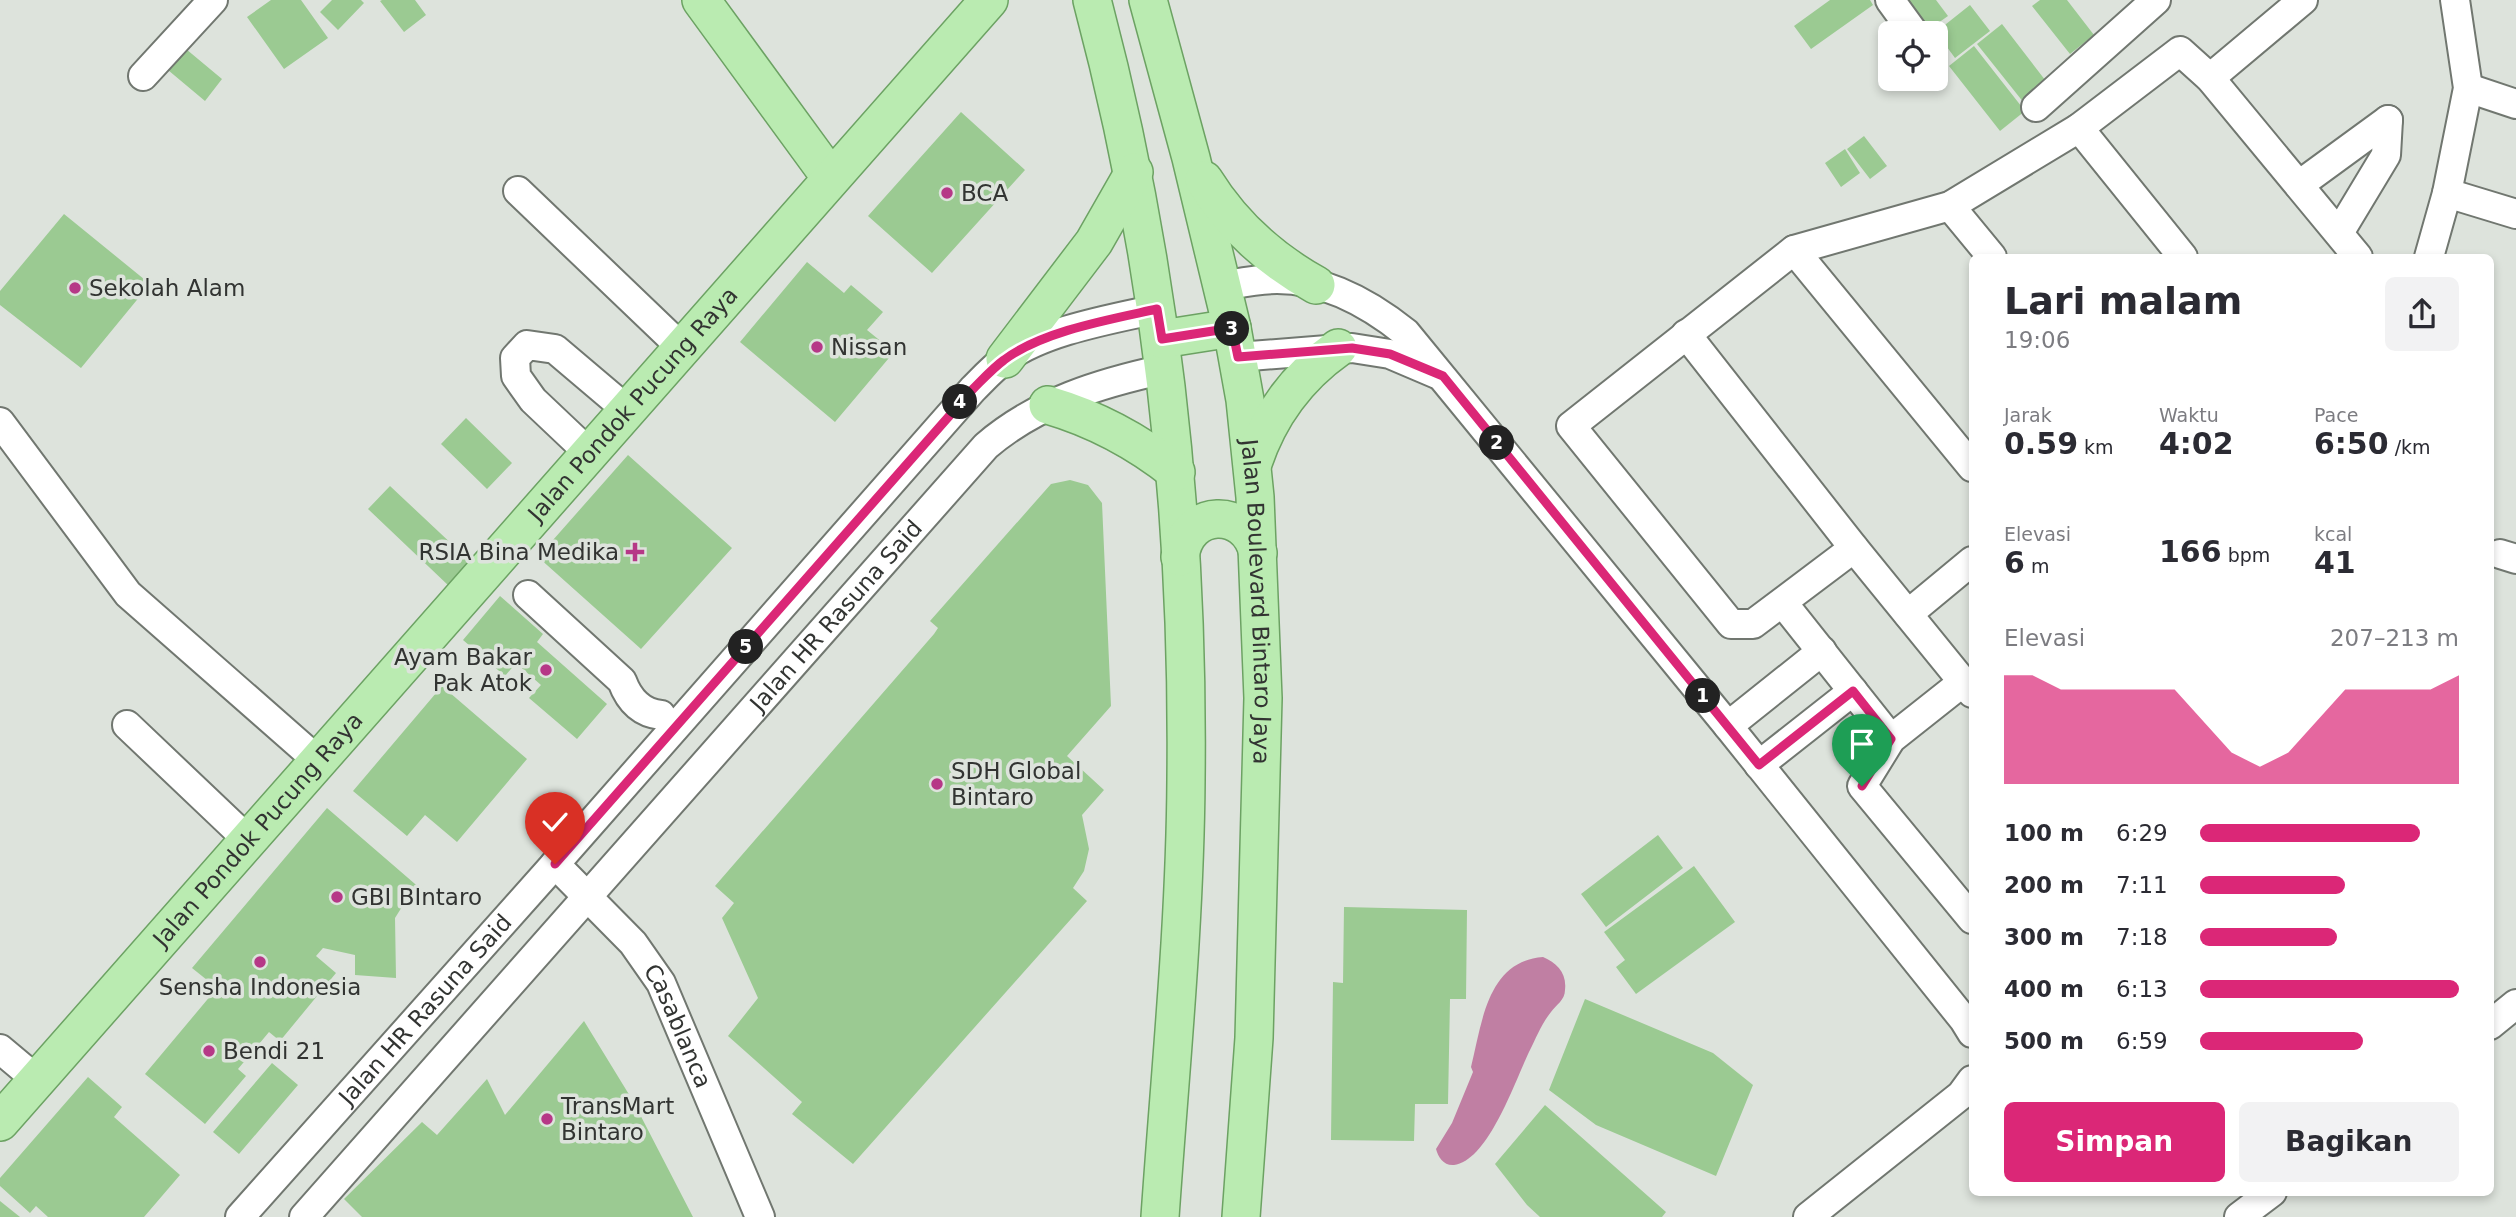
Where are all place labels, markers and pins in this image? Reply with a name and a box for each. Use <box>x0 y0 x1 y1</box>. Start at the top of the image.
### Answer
place label: BCA <box>961 180 1008 206</box>
marker: BCA <box>939 185 955 201</box>
place label: Sekolah Alam <box>89 275 245 301</box>
marker: Sekolah Alam <box>67 280 83 296</box>
pin: 3 <box>1214 312 1250 346</box>
place label: Nissan <box>831 334 907 360</box>
marker: Nissan <box>809 339 825 355</box>
pin: 4 <box>942 384 978 420</box>
pin: 2 <box>1480 426 1514 460</box>
place label: RSIA Bina Medika <box>418 539 619 565</box>
marker: RSIA Bina Medika <box>625 542 645 562</box>
pin: 5 <box>728 630 764 664</box>
place label: Ayam Bakar Pak Atok <box>394 644 533 696</box>
marker: Ayam Bakar Pak Atok <box>538 662 554 678</box>
pin: 1 <box>1686 678 1720 714</box>
pin <box>1832 714 1892 786</box>
place label: SDH Global Bintaro <box>951 758 1081 810</box>
marker: SDH Global Bintaro <box>929 776 945 792</box>
pin <box>525 792 585 864</box>
place label: GBI BIntaro <box>351 884 482 910</box>
marker: GBI BIntaro <box>329 889 345 905</box>
marker: Sensha Indonesia <box>252 954 268 970</box>
place label: Sensha Indonesia <box>159 974 361 1000</box>
place label: Bendi 21 <box>223 1038 325 1064</box>
marker: Bendi 21 <box>201 1043 217 1059</box>
place label: TransMart Bintaro <box>560 1093 674 1145</box>
marker: TransMart Bintaro <box>539 1111 555 1127</box>

